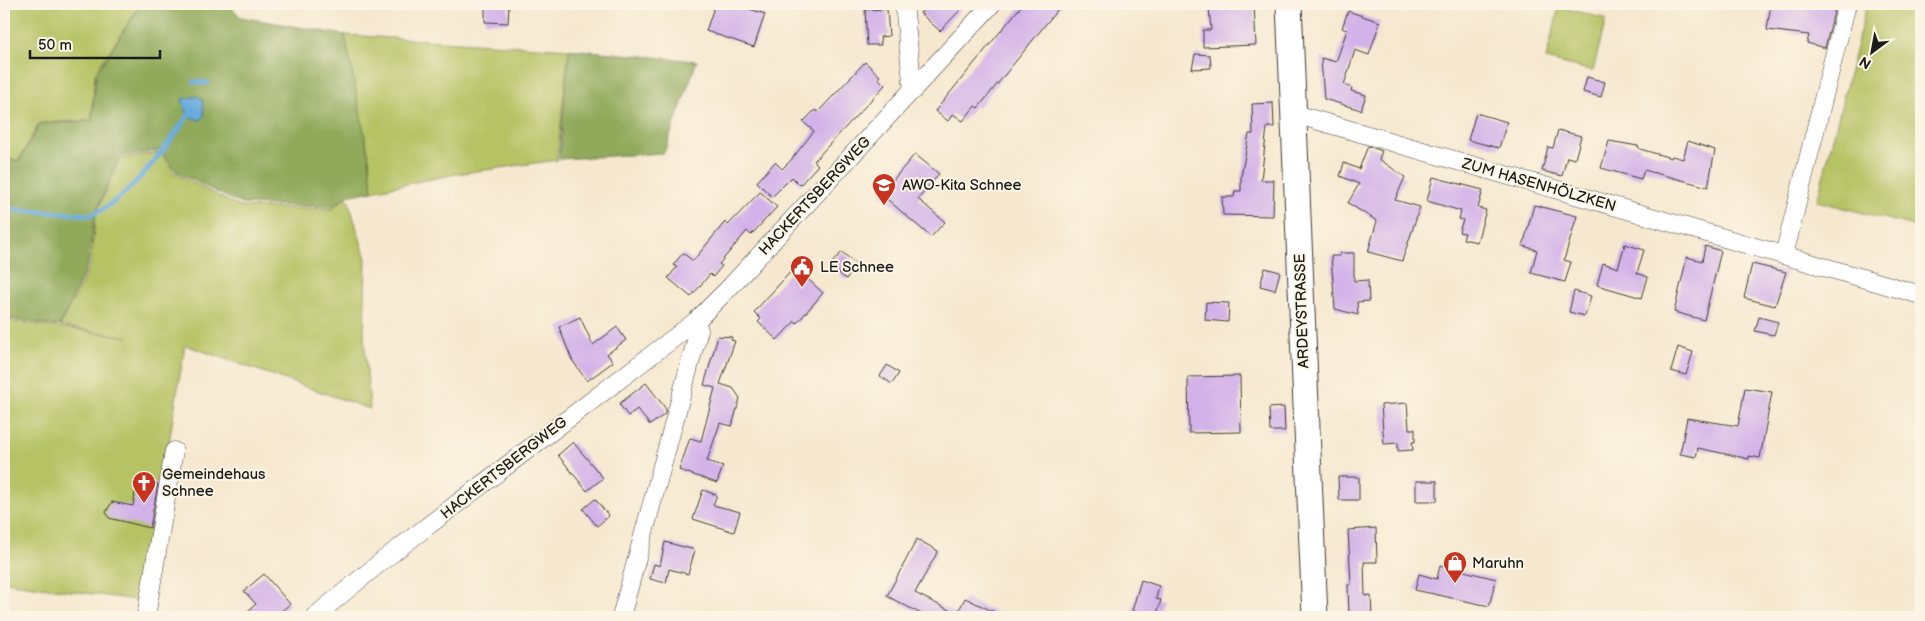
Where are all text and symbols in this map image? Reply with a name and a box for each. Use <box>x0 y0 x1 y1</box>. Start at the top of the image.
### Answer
scale bar <box>30 28 160 60</box>
north arrow <box>1848 28 1898 78</box>
text: 50 m <box>38 36 72 55</box>
text: N <box>1856 53 1874 73</box>
street label: HACKERTSBERGWEG <box>755 133 875 259</box>
street label: ZUM HASENHÖLZKEN <box>1459 154 1618 216</box>
school or university icon: AWO-Kita Schnee <box>871 172 897 206</box>
place label: AWO-Kita Schnee <box>902 176 1021 195</box>
street label: ARDEYSTRASSE <box>1290 253 1314 369</box>
public building icon: LE Schnee <box>789 254 815 288</box>
place label: LE Schnee <box>820 258 894 277</box>
street label: HACKERTSBERGWEG <box>437 413 571 523</box>
place label: Gemeindehaus Schnee <box>162 465 266 501</box>
church icon: Gemeindehaus Schnee <box>131 470 157 504</box>
shop icon: Maruhn <box>1442 550 1468 584</box>
place label: Maruhn <box>1472 554 1524 573</box>

